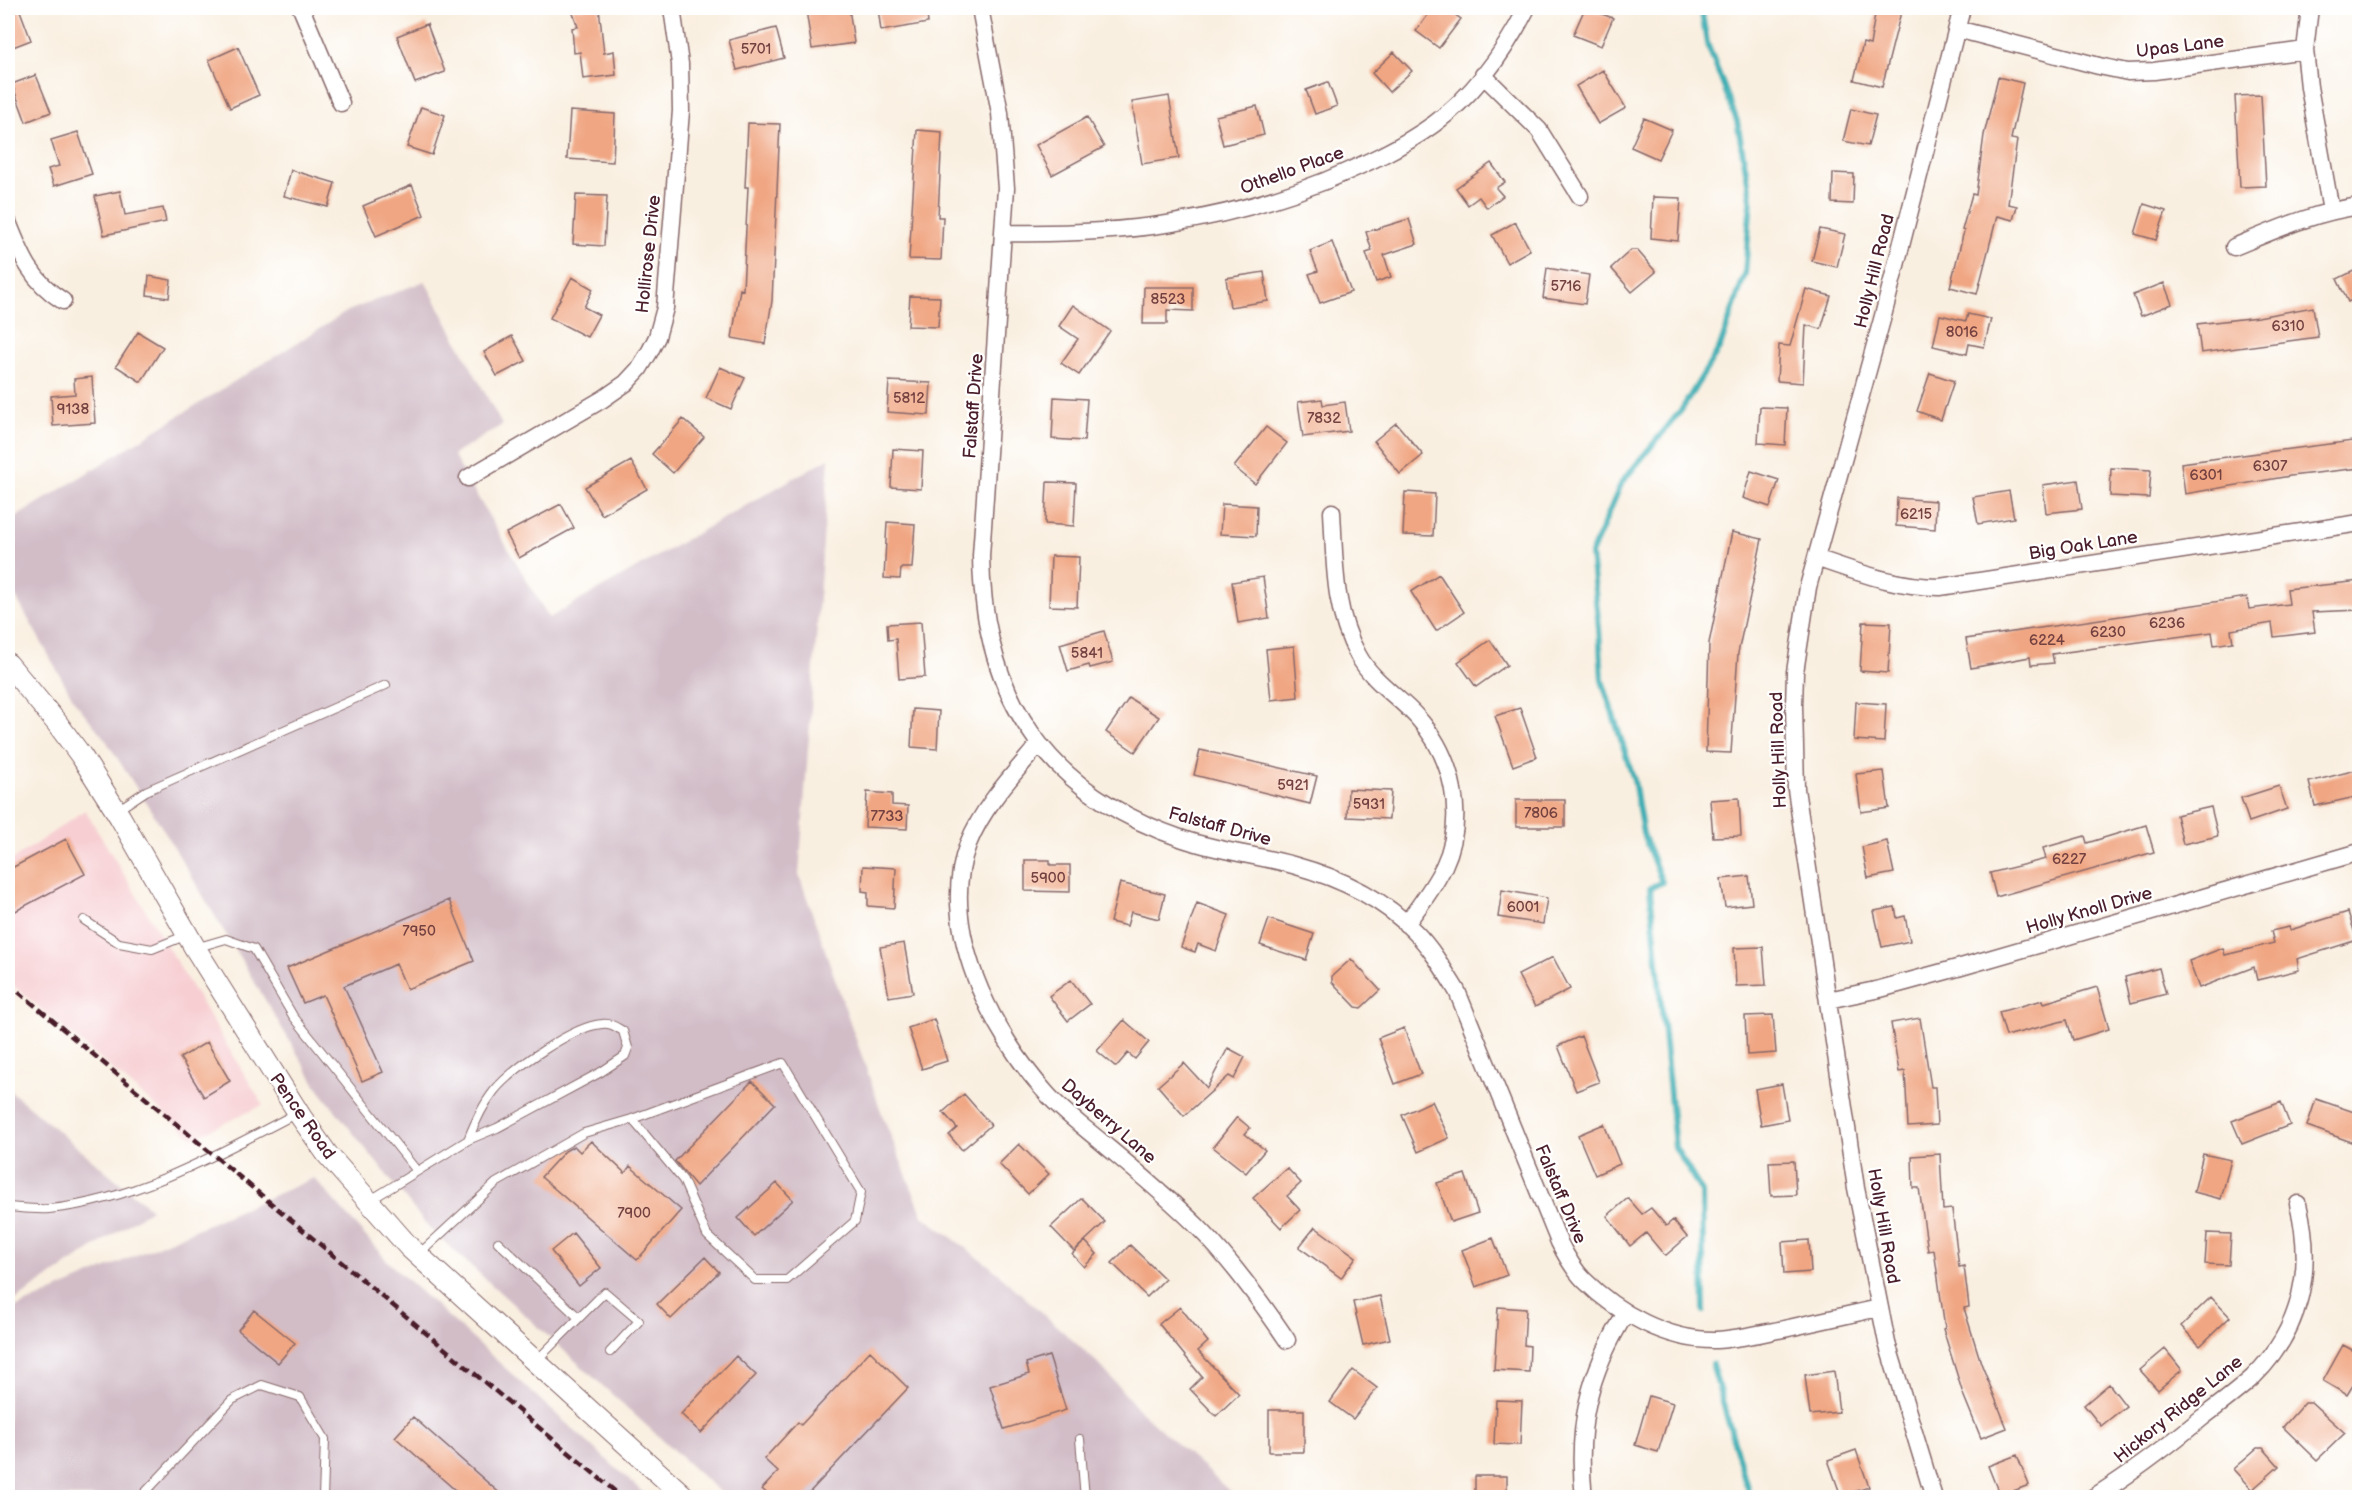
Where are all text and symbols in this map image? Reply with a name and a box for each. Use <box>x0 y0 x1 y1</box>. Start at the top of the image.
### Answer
street label: Upas Lane <box>2135 31 2226 62</box>
house number: 5701 <box>741 40 771 59</box>
street label: Othello Place <box>1238 142 1347 199</box>
street label: Hollirose Drive <box>632 194 665 314</box>
street label: Holly Hill Road <box>1850 212 1899 330</box>
house number: 5716 <box>1551 277 1581 296</box>
house number: 8523 <box>1150 290 1186 309</box>
house number: 6310 <box>2271 317 2305 336</box>
house number: 8016 <box>1946 323 1978 342</box>
street label: Falstaff Drive <box>959 352 988 459</box>
house number: 5812 <box>893 389 925 408</box>
house number: 9138 <box>57 400 89 419</box>
house number: 7832 <box>1307 409 1341 428</box>
house number: 6307 <box>2253 457 2288 476</box>
house number: 6301 <box>2189 466 2223 485</box>
house number: 6215 <box>1900 505 1932 524</box>
street label: Big Oak Lane <box>2027 526 2139 564</box>
house number: 6236 <box>2149 614 2185 633</box>
house number: 6230 <box>2090 623 2126 642</box>
house number: 6224 <box>2029 631 2065 650</box>
house number: 5841 <box>1071 644 1103 663</box>
street label: Holly Hill Road <box>1766 691 1791 809</box>
house number: 5921 <box>1277 776 1309 795</box>
house number: 5931 <box>1353 795 1385 814</box>
street label: Falstaff Drive <box>1166 803 1274 850</box>
house number: 7806 <box>1524 804 1558 823</box>
house number: 7733 <box>870 807 904 826</box>
house number: 6227 <box>2052 850 2087 869</box>
house number: 5900 <box>1031 869 1066 888</box>
street label: Holly Knoll Drive <box>2024 882 2155 939</box>
house number: 6001 <box>1507 898 1539 917</box>
house number: 7950 <box>402 922 436 941</box>
street label: Pence Road <box>265 1069 340 1163</box>
street label: Dayberry Lane <box>1057 1075 1161 1168</box>
street label: Falstaff Drive <box>1530 1142 1591 1247</box>
street label: Holly Hill Road <box>1863 1167 1904 1286</box>
house number: 7900 <box>617 1204 651 1223</box>
street label: Hickory Ridge Lane <box>2110 1351 2247 1468</box>

